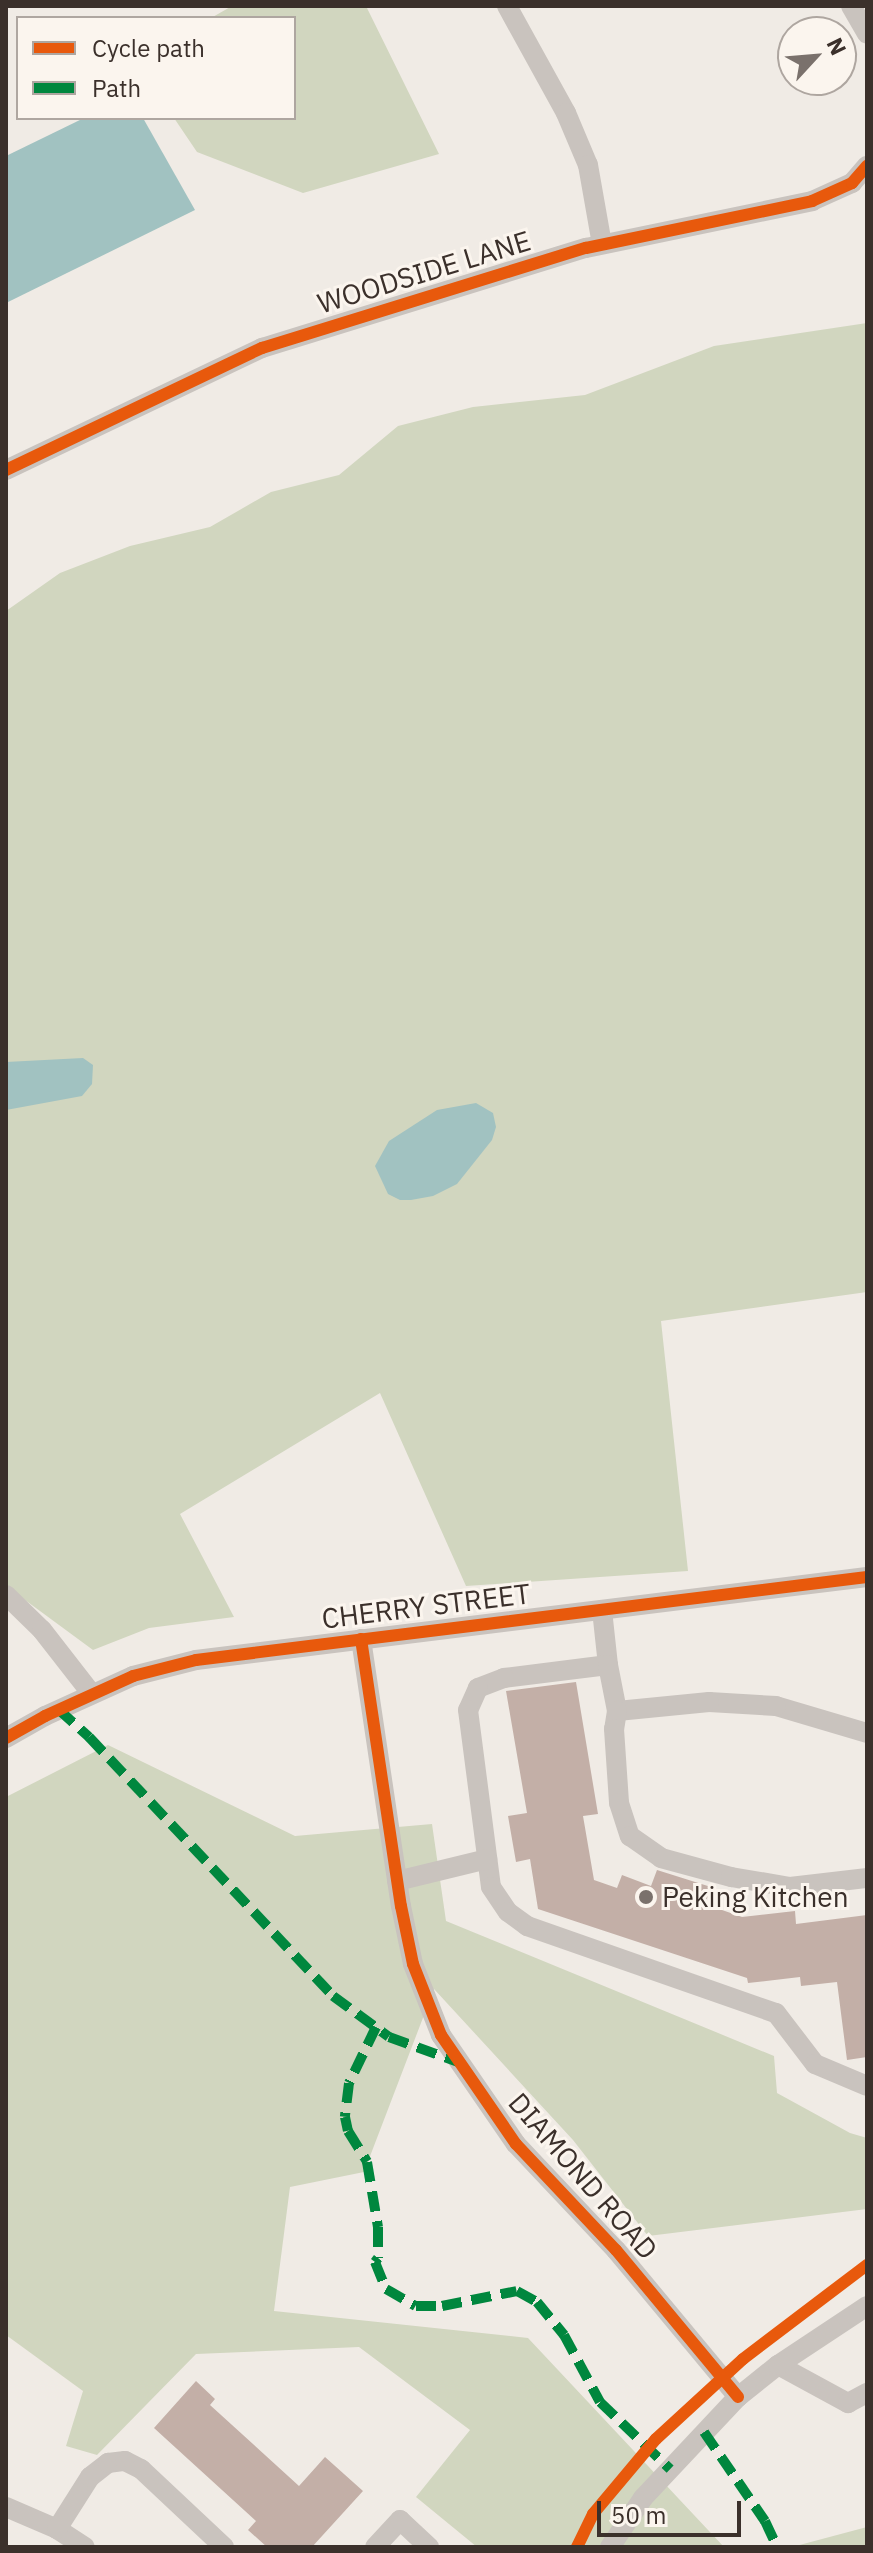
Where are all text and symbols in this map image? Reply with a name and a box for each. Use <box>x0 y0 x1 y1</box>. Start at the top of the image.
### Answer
legend <box>16 16 296 120</box>
north arrow <box>777 16 857 96</box>
text: Cycle path <box>92 32 205 64</box>
text: N <box>821 33 854 60</box>
text: Path <box>92 72 141 104</box>
street label: WOODSIDE LANE <box>313 224 535 320</box>
street label: CHERRY STREET <box>320 1577 532 1635</box>
place label: Peking Kitchen <box>662 1880 849 1914</box>
marker: Peking Kitchen <box>637 1888 655 1906</box>
street label: DIAMOND ROAD <box>502 2086 664 2266</box>
scale bar <box>601 2485 745 2535</box>
text: 50 m <box>611 2499 666 2531</box>

